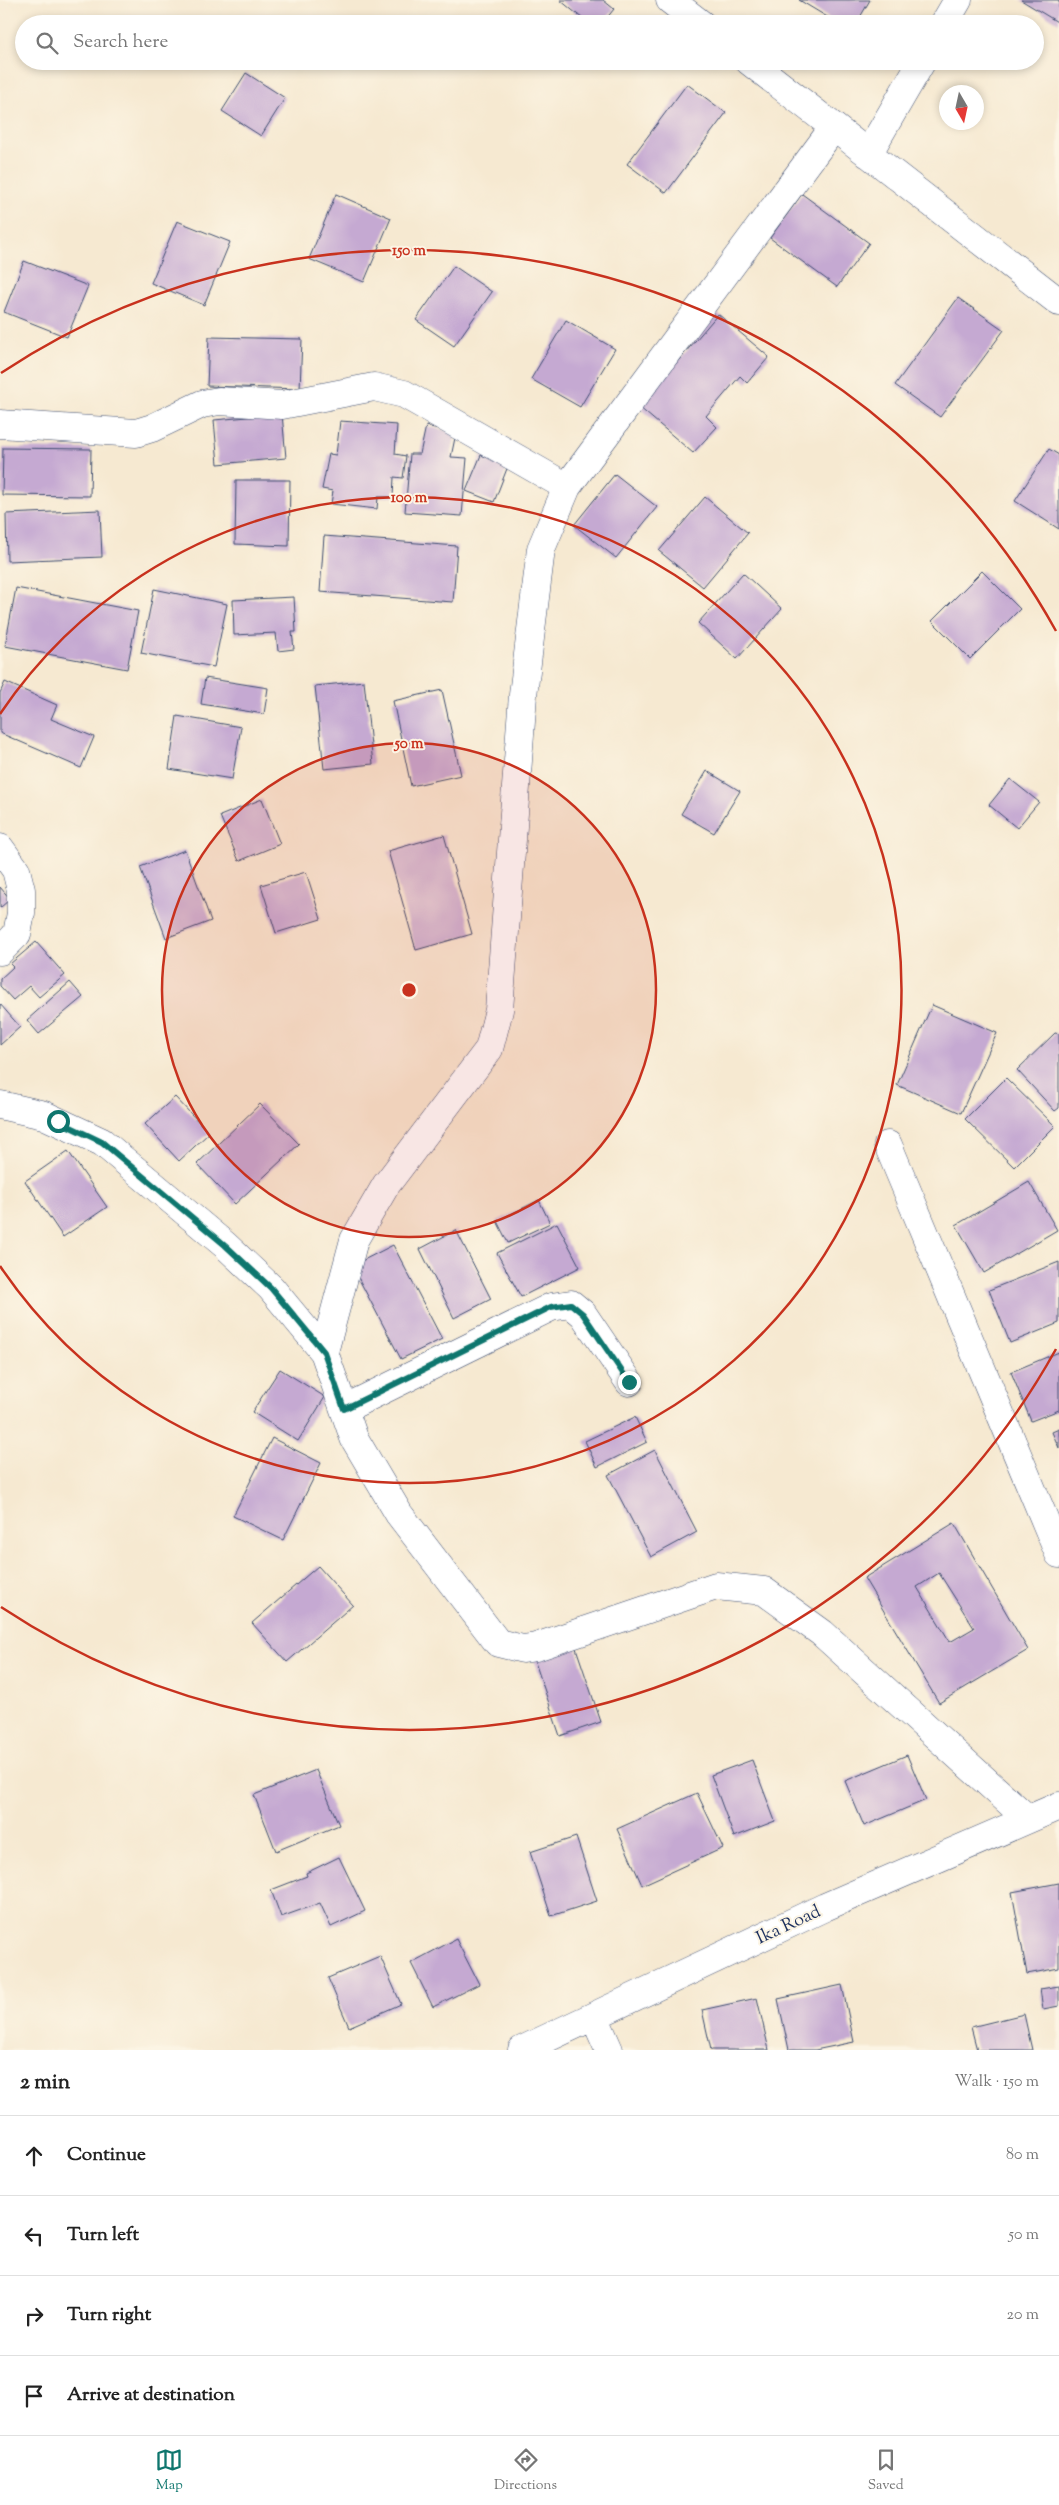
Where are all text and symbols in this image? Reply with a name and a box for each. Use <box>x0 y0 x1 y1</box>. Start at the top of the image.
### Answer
search box <box>15 15 1044 70</box>
icon: search <box>33 29 61 57</box>
text: Search here <box>73 29 168 56</box>
north arrow <box>939 85 984 130</box>
text: 150 m <box>392 241 426 262</box>
text: 100 m <box>391 488 428 509</box>
text: 50 m <box>394 734 424 755</box>
centre of rings <box>400 981 418 999</box>
route start <box>47 1110 70 1133</box>
route end <box>618 1371 641 1394</box>
street label: Ika Road <box>752 1900 825 1952</box>
text: 2 min <box>20 2068 70 2098</box>
text: Walk · 150 m <box>955 2071 1039 2094</box>
icon: ahead <box>20 2142 48 2170</box>
text: Continue <box>67 2142 146 2169</box>
text: 80 m <box>1006 2144 1039 2167</box>
icon: left <box>20 2222 48 2250</box>
text: Turn left <box>67 2222 139 2249</box>
text: 50 m <box>1008 2224 1039 2247</box>
icon: right <box>20 2302 48 2330</box>
text: Turn right <box>67 2302 151 2329</box>
text: 20 m <box>1006 2304 1039 2327</box>
icon: arrive <box>20 2382 48 2410</box>
text: Arrive at destination <box>67 2382 235 2409</box>
tab: Map <box>155 2446 183 2496</box>
tab: Directions <box>494 2446 557 2496</box>
tab: Saved <box>868 2446 904 2496</box>

